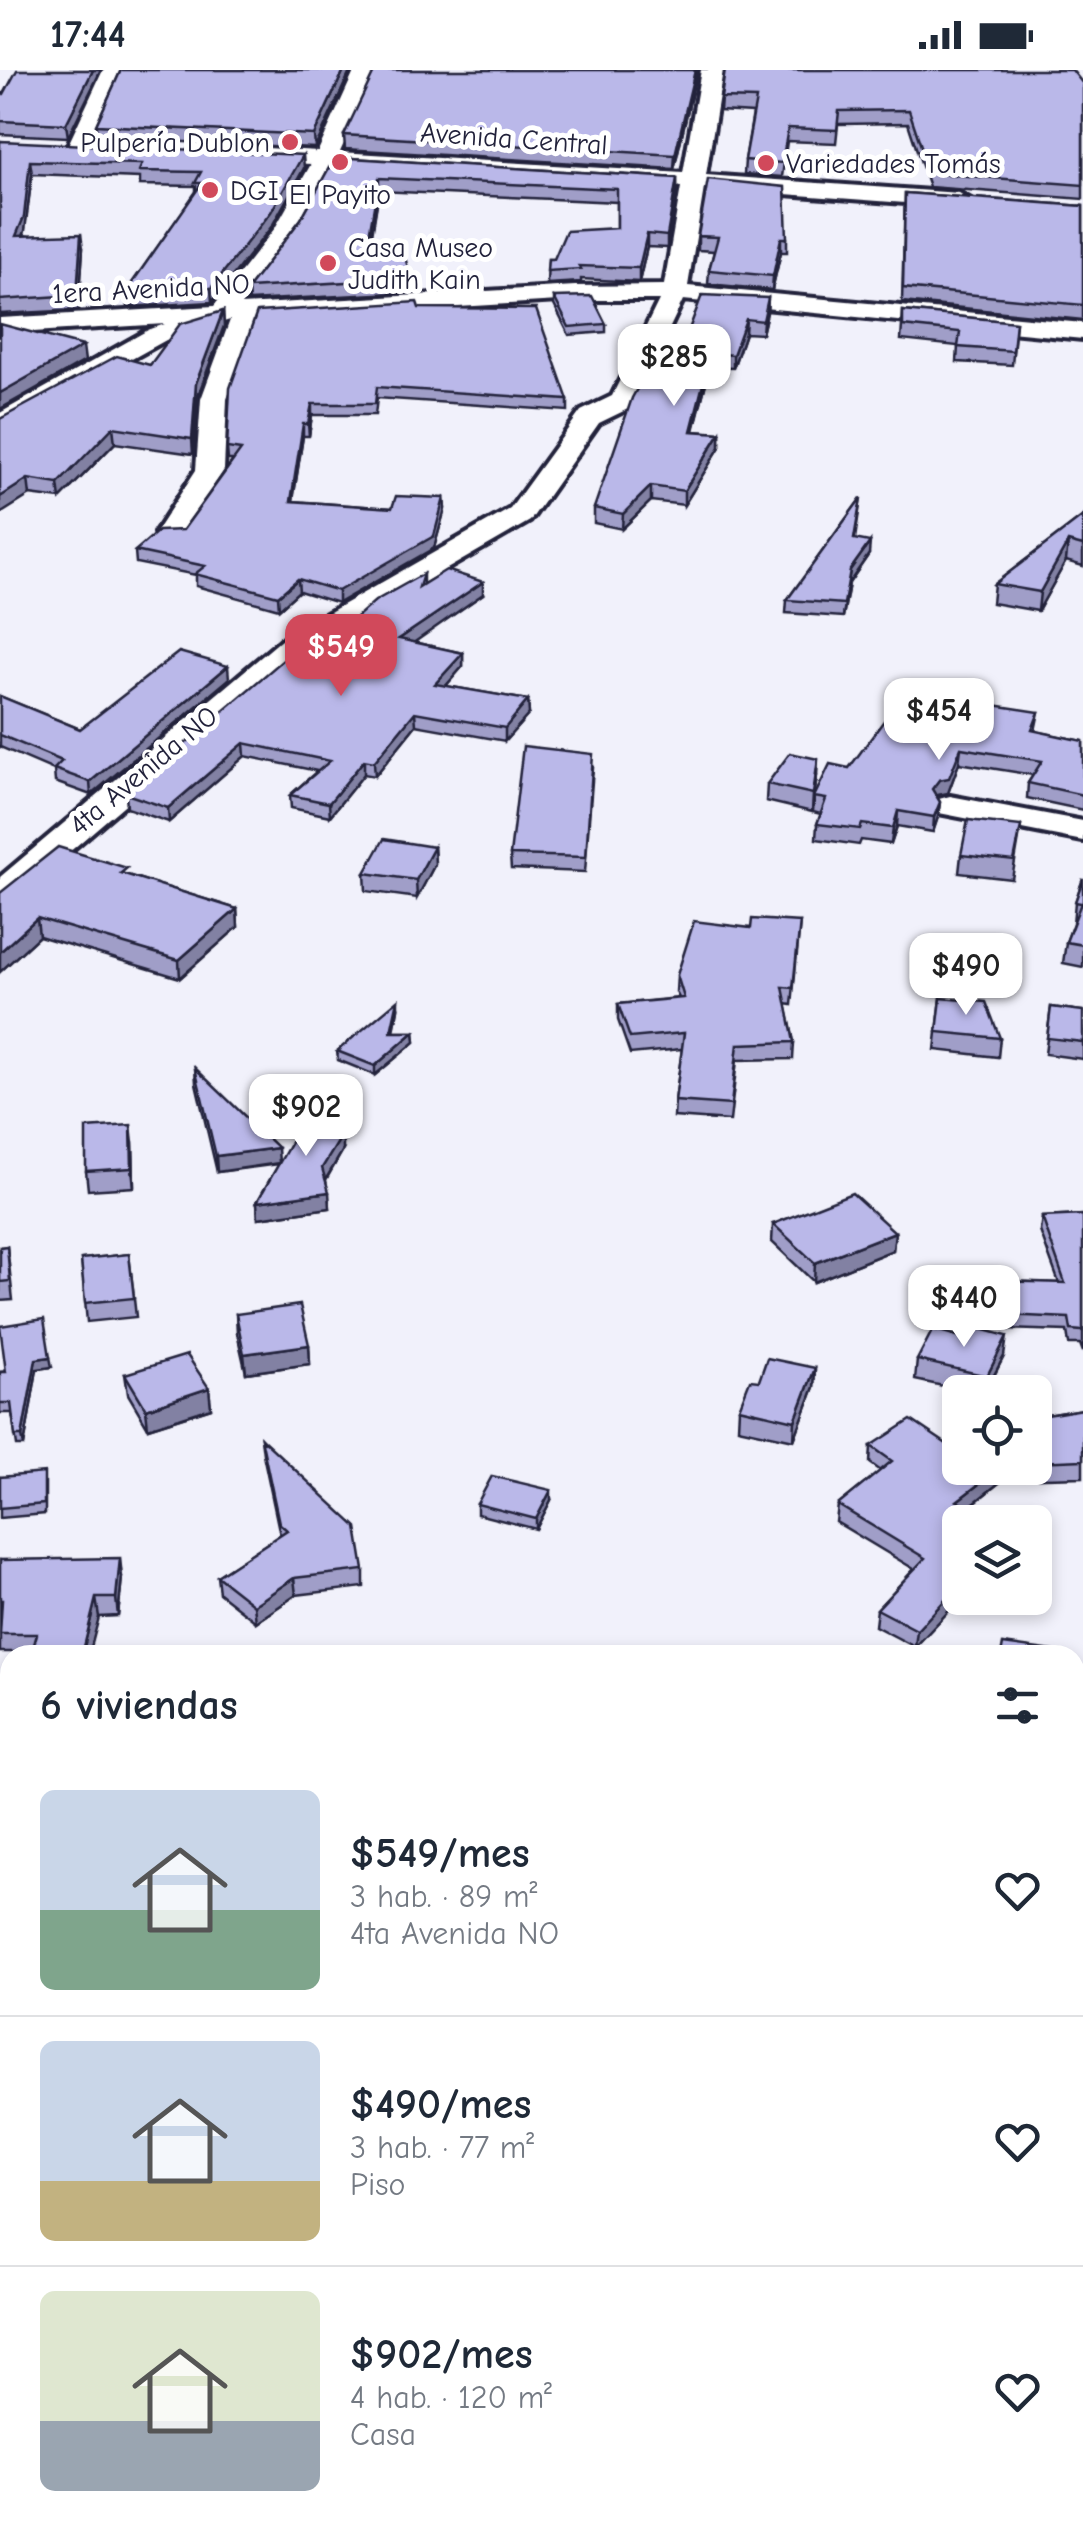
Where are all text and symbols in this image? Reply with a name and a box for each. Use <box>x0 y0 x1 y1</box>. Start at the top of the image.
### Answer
text: 17:44 <box>50 13 126 57</box>
street label: Avenida Central <box>419 116 609 162</box>
place label: Pulpería Dublon <box>80 127 270 159</box>
marker: Pulpería Dublon <box>279 131 301 153</box>
place label: Variedades Tomás <box>786 148 1001 180</box>
marker: El Payito <box>329 151 351 173</box>
marker: Variedades Tomás <box>755 152 777 174</box>
place label: DGI <box>230 175 279 207</box>
marker: DGI <box>199 179 221 201</box>
place label: El Payito <box>289 179 391 211</box>
place label: Casa Museo Judith Kain <box>348 232 493 296</box>
marker: Casa Museo Judith Kain <box>317 252 339 274</box>
street label: 1era Avenida NO <box>51 268 251 310</box>
pin: $285 <box>615 324 733 409</box>
text: $285 <box>640 338 708 375</box>
pin: $549 <box>282 614 400 699</box>
text: $549 <box>307 628 375 665</box>
pin: $454 <box>880 678 998 763</box>
text: $454 <box>906 692 972 729</box>
street label: 4ta Avenida NO <box>63 700 224 842</box>
pin: $490 <box>907 933 1025 1018</box>
text: $490 <box>931 947 1001 984</box>
pin: $902 <box>247 1074 365 1159</box>
text: $902 <box>271 1088 341 1125</box>
pin: $440 <box>905 1265 1023 1350</box>
text: $440 <box>930 1279 998 1316</box>
map controls <box>942 1375 1052 1615</box>
button: locate <box>942 1375 1052 1485</box>
button: layers <box>942 1505 1052 1615</box>
icon: filters <box>990 1678 1045 1733</box>
text: 6 viviendas <box>40 1681 238 1730</box>
text: $549/mes <box>350 1829 530 1878</box>
icon: home <box>120 1830 240 1950</box>
icon: heart <box>990 1863 1045 1918</box>
text: 3 hab. · 89 m² <box>350 1878 537 1915</box>
text: 4ta Avenida NO <box>350 1915 559 1952</box>
text: $490/mes <box>350 2080 531 2129</box>
icon: home <box>120 2081 240 2201</box>
icon: heart <box>990 2114 1045 2169</box>
text: 3 hab. · 77 m² <box>350 2129 534 2166</box>
text: Piso <box>350 2166 405 2203</box>
text: $902/mes <box>350 2330 533 2379</box>
icon: home <box>120 2331 240 2451</box>
icon: heart <box>990 2364 1045 2419</box>
text: 4 hab. · 120 m² <box>350 2379 552 2416</box>
text: Casa <box>350 2416 416 2453</box>

